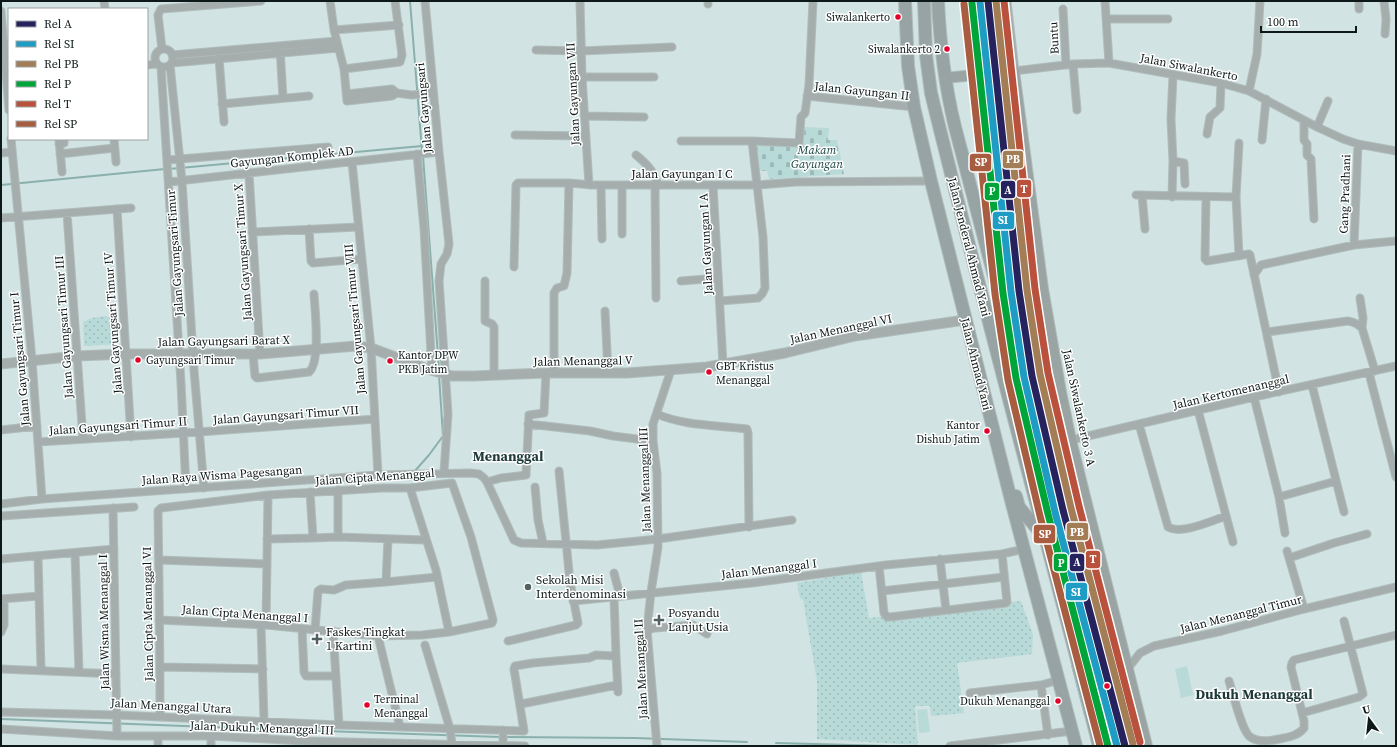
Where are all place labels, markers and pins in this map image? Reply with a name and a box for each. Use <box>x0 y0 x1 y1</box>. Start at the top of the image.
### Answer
place label: Siwalankerto <box>826 10 890 25</box>
marker: Siwalankerto <box>893 12 903 22</box>
place label: Siwalankerto 2 <box>868 42 940 57</box>
marker: Siwalankerto 2 <box>942 44 952 54</box>
place label: Kantor DPW PKB Jatim <box>398 348 459 377</box>
place label: Gayungsari Timur <box>146 353 235 368</box>
marker: Gayungsari Timur <box>133 355 143 365</box>
marker: Kantor DPW PKB Jatim <box>385 356 395 366</box>
place label: GBT Kristus Menanggal <box>716 359 774 388</box>
marker: GBT Kristus Menanggal <box>704 367 714 377</box>
place label: Kantor Dishub Jatim <box>916 418 980 447</box>
marker: Kantor Dishub Jatim <box>982 426 992 436</box>
place label: Sekolah Misi Interdenominasi <box>536 572 626 602</box>
marker: Sekolah Misi Interdenominasi <box>523 582 533 592</box>
place label: Posyandu Lanjut Usia <box>668 605 730 635</box>
marker: Posyandu Lanjut Usia <box>653 614 665 626</box>
place label: Faskes Tingkat 1 Kartini <box>326 624 405 654</box>
marker: Faskes Tingkat 1 Kartini <box>311 633 323 645</box>
unlabelled marker <box>1102 681 1112 691</box>
place label: Terminal Menanggal <box>374 692 428 721</box>
place label: Dukuh Menanggal <box>960 694 1050 709</box>
marker: Dukuh Menanggal <box>1053 696 1063 706</box>
marker: Terminal Menanggal <box>362 700 372 710</box>

